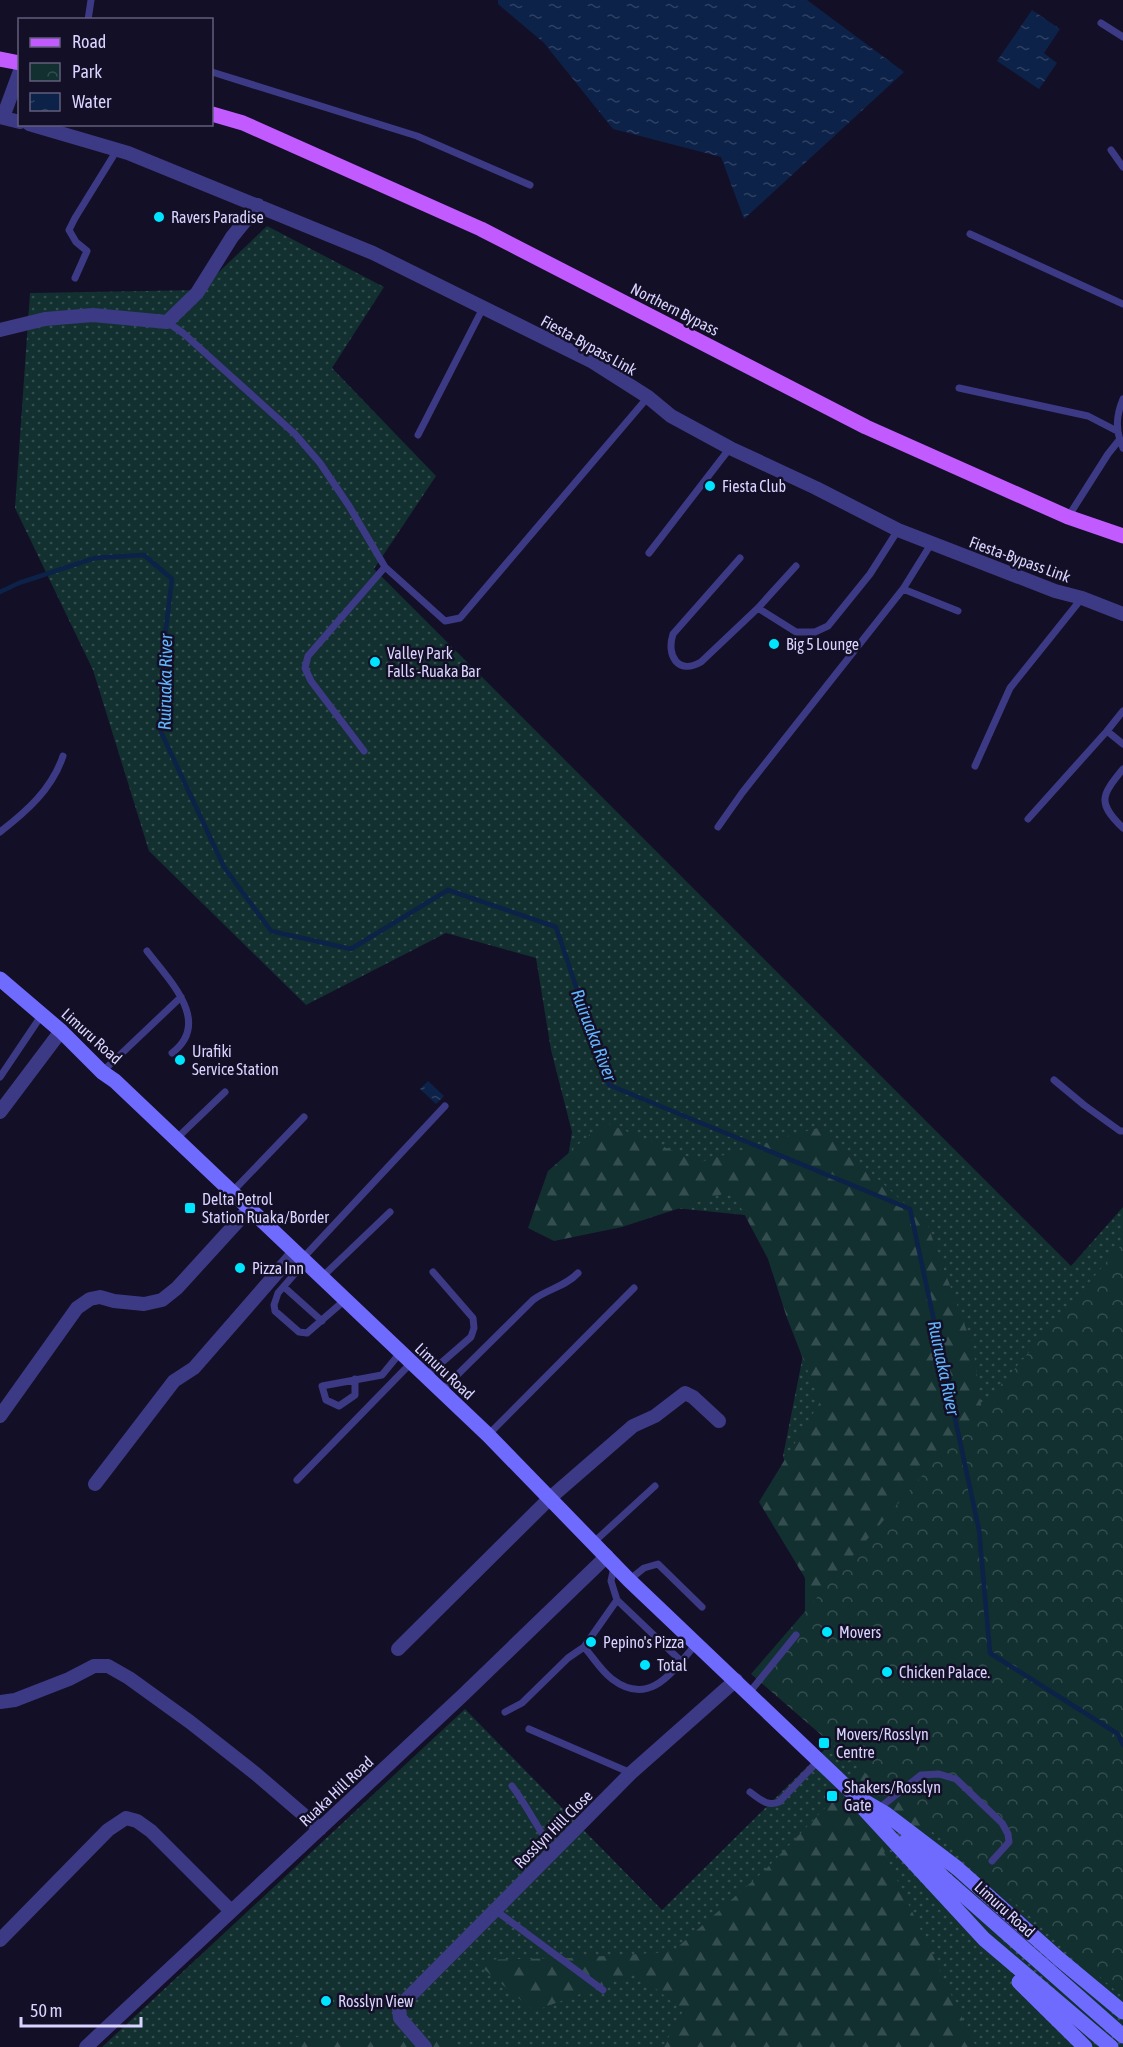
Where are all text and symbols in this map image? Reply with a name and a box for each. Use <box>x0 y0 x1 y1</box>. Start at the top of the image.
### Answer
legend <box>18 18 213 126</box>
text: Road <box>72 31 106 52</box>
text: Park <box>72 61 102 82</box>
text: Water <box>72 91 112 112</box>
place label: Ravers Paradise <box>171 208 264 226</box>
marker: Ravers Paradise <box>152 210 166 224</box>
street label: Northern Bypass <box>628 279 722 340</box>
street label: Fiesta-Bypass Link <box>538 311 640 380</box>
place label: Fiesta Club <box>722 477 786 495</box>
marker: Fiesta Club <box>703 479 717 493</box>
street label: Fiesta-Bypass Link <box>967 532 1073 587</box>
water label: Ruiruaka River <box>154 633 176 730</box>
place label: Big 5 Lounge <box>786 635 859 654</box>
marker: Big 5 Lounge <box>767 637 781 651</box>
place label: Valley Park Falls -Ruaka Bar <box>387 644 481 680</box>
marker: Valley Park Falls -Ruaka Bar <box>368 655 382 669</box>
water label: Ruiruaka River <box>567 986 621 1084</box>
street label: Limuru Road <box>58 1004 126 1068</box>
place label: Urafiki Service Station <box>192 1042 279 1078</box>
marker: Urafiki Service Station <box>173 1053 187 1067</box>
place label: Delta Petrol Station Ruaka/Border <box>202 1190 329 1226</box>
marker: Delta Petrol Station Ruaka/Border <box>183 1201 197 1215</box>
place label: Pizza Inn <box>252 1259 304 1277</box>
marker: Pizza Inn <box>233 1261 247 1275</box>
water label: Ruiruaka River <box>924 1319 964 1418</box>
street label: Limuru Road <box>412 1339 478 1403</box>
place label: Movers <box>839 1623 881 1641</box>
marker: Movers <box>820 1625 834 1639</box>
place label: Pepino's Pizza <box>603 1633 684 1652</box>
marker: Pepino's Pizza <box>584 1635 598 1649</box>
place label: Total <box>657 1656 688 1674</box>
marker: Total <box>638 1658 652 1672</box>
place label: Chicken Palace. <box>899 1663 990 1681</box>
marker: Chicken Palace. <box>880 1665 894 1679</box>
place label: Movers/Rosslyn Centre <box>836 1725 929 1761</box>
marker: Movers/Rosslyn Centre <box>817 1736 831 1750</box>
street label: Ruaka Hill Road <box>295 1752 377 1830</box>
place label: Shakers/Rosslyn Gate <box>844 1778 941 1814</box>
street label: Rosslyn Hill Close <box>510 1786 596 1872</box>
marker: Shakers/Rosslyn Gate <box>825 1789 839 1803</box>
street label: Limuru Road <box>971 1877 1039 1941</box>
scale bar <box>21 1990 141 2028</box>
place label: Rosslyn View <box>338 1992 414 2011</box>
marker: Rosslyn View <box>319 1994 333 2008</box>
text: 50 m <box>30 2000 62 2021</box>

